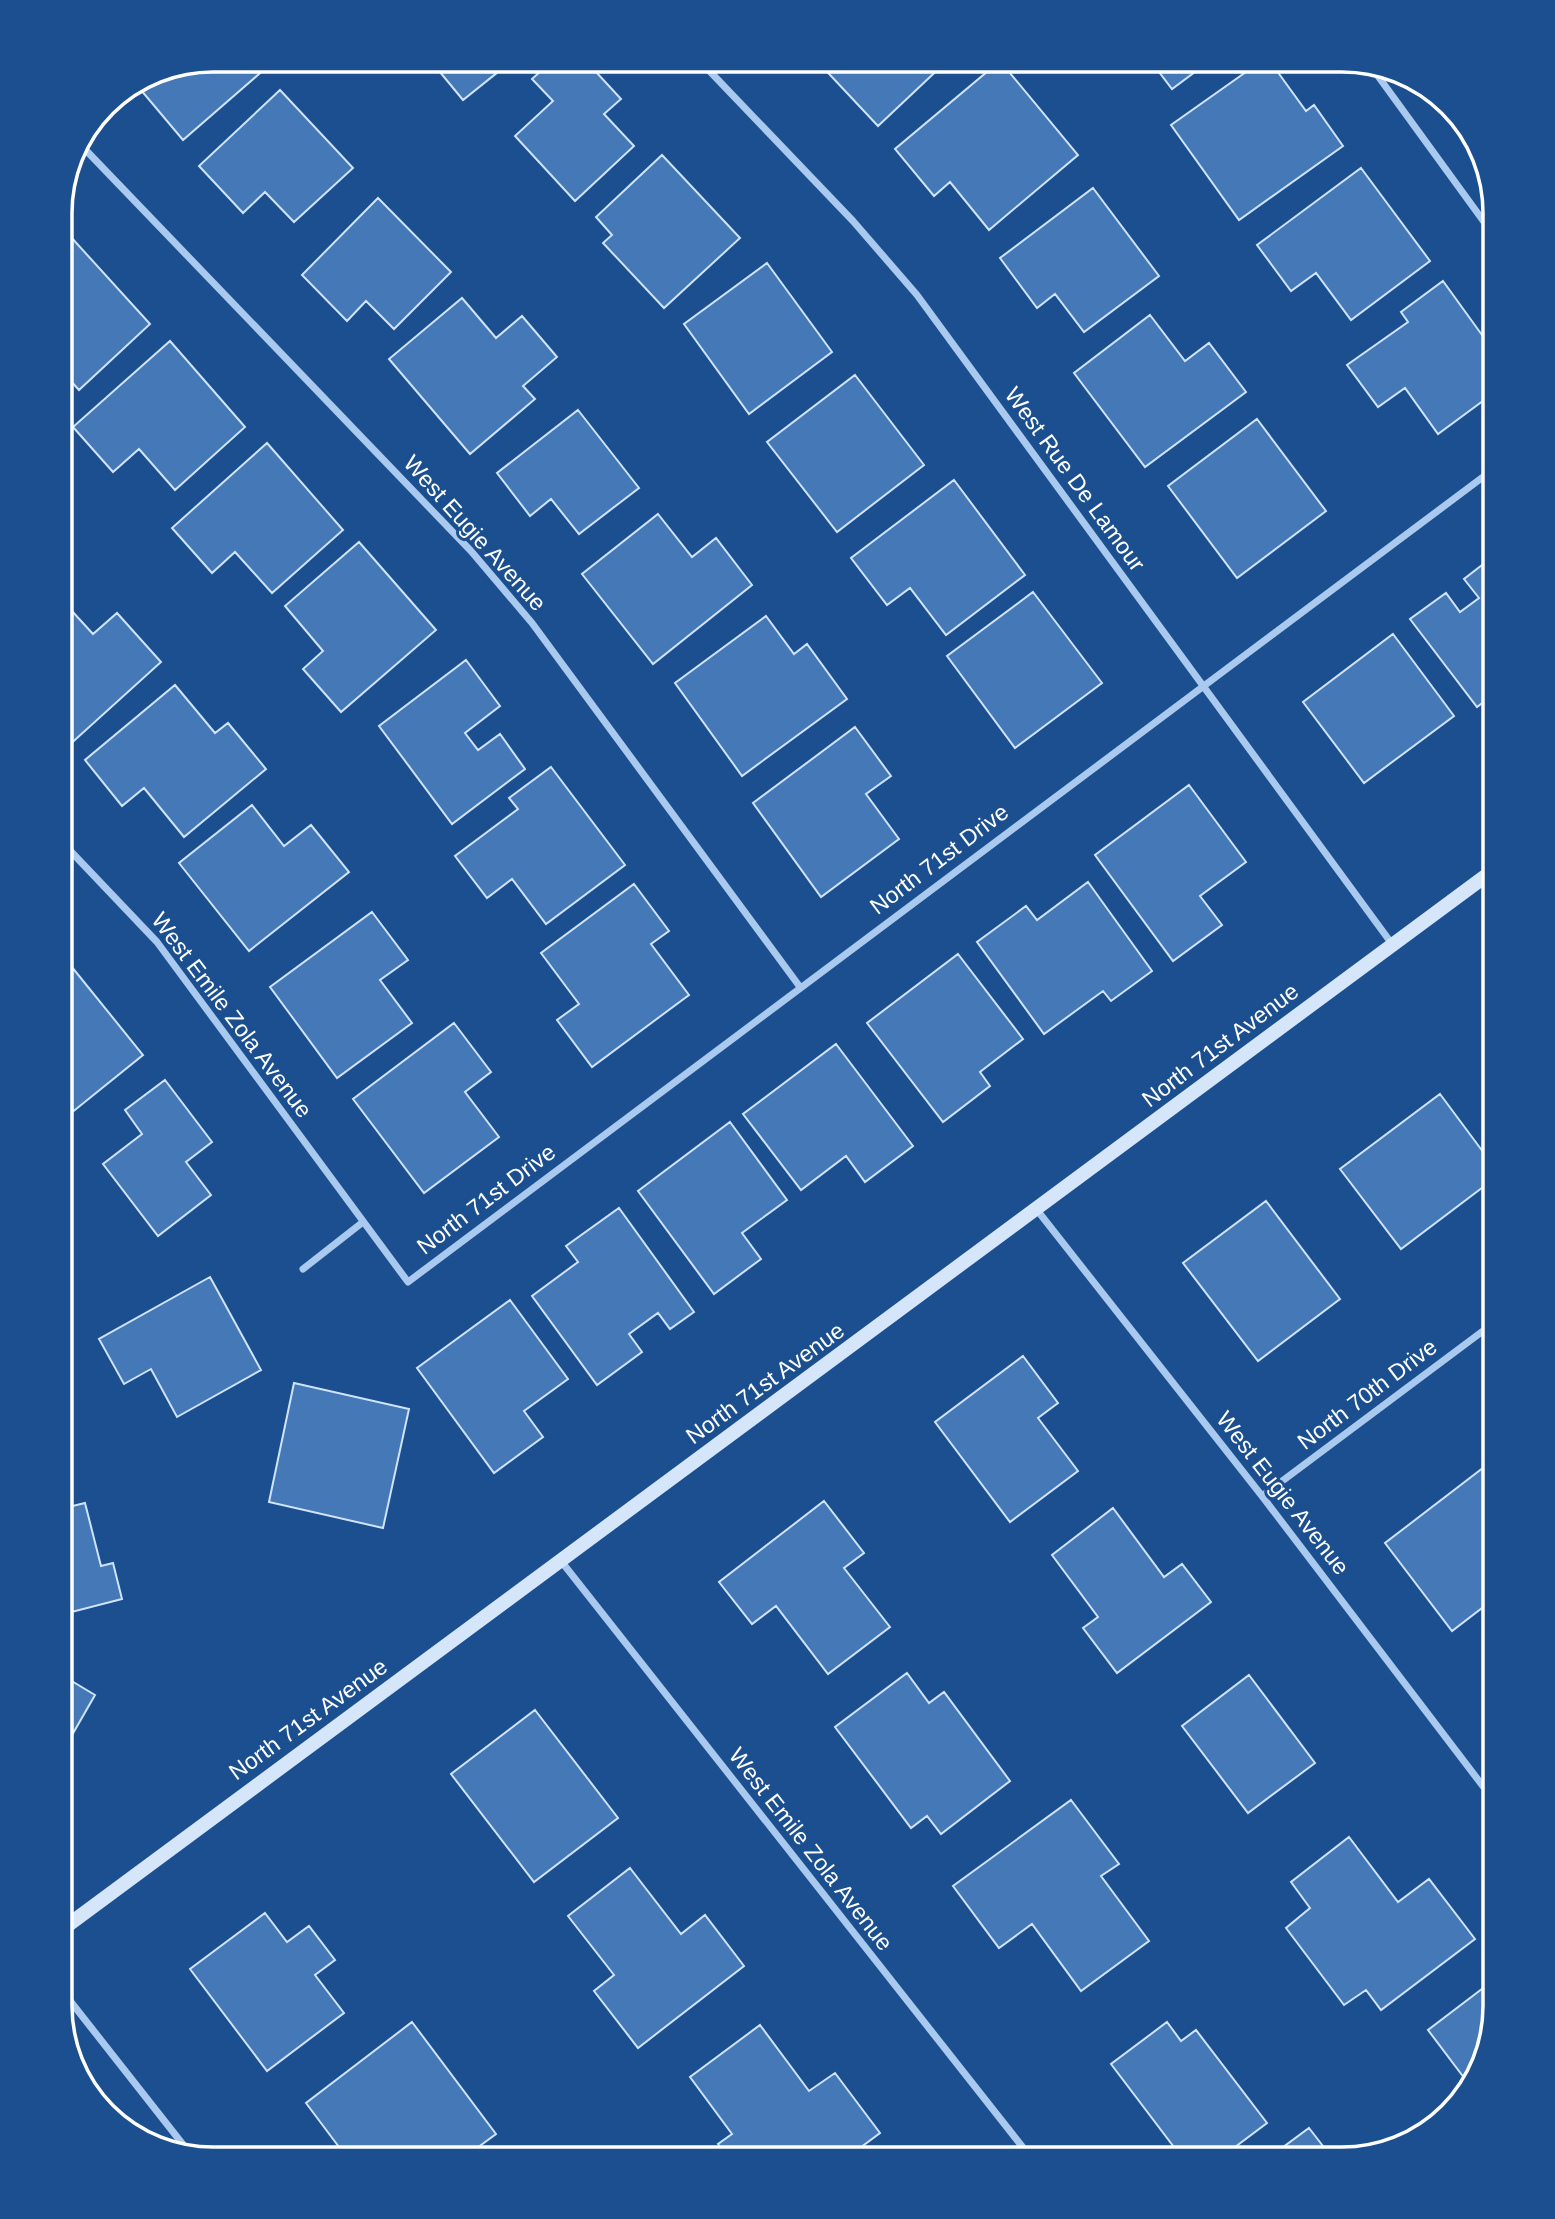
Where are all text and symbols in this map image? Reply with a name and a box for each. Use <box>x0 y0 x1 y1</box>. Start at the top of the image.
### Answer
street label: West Rue De Lamour <box>1000 382 1151 576</box>
street label: West Eugie Avenue <box>398 450 552 616</box>
street label: North 71st Drive <box>865 799 1013 919</box>
street label: West Emile Zola Avenue <box>146 907 318 1123</box>
street label: North 71st Avenue <box>1137 978 1303 1112</box>
street label: North 71st Drive <box>412 1139 560 1259</box>
street label: North 71st Avenue <box>681 1317 849 1449</box>
street label: North 70th Drive <box>1292 1333 1442 1455</box>
street label: West Eugie Avenue <box>1211 1406 1355 1580</box>
street label: North 71st Avenue <box>224 1653 392 1785</box>
street label: West Emile Zola Avenue <box>724 1743 898 1955</box>

